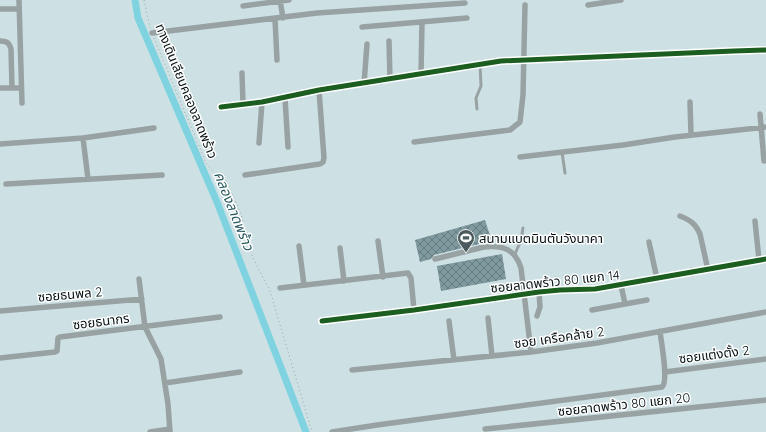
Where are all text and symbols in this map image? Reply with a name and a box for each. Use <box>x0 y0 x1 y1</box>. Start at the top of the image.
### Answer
street label: ทางเดินเลียบคลองลาดพร้าว <box>153 21 221 161</box>
water label: คลองลาดพร้าว <box>210 169 258 254</box>
sports icon: สนามแบตมินตันวังนาคา <box>456 228 476 253</box>
place label: สนามแบตมินตันวังนาคา <box>479 230 603 246</box>
street label: ซอยลาดพร้าว 80 แยก 14 <box>490 266 620 296</box>
street label: ซอยธนพล 2 <box>37 283 103 305</box>
street label: ซอยธนากร <box>72 310 130 332</box>
street label: ซอย เครือคล้าย 2 <box>513 323 605 351</box>
street label: ซอยแต่งตั้ง 2 <box>678 341 750 366</box>
street label: ซอยลาดพร้าว 80 แยก 20 <box>557 389 691 419</box>

